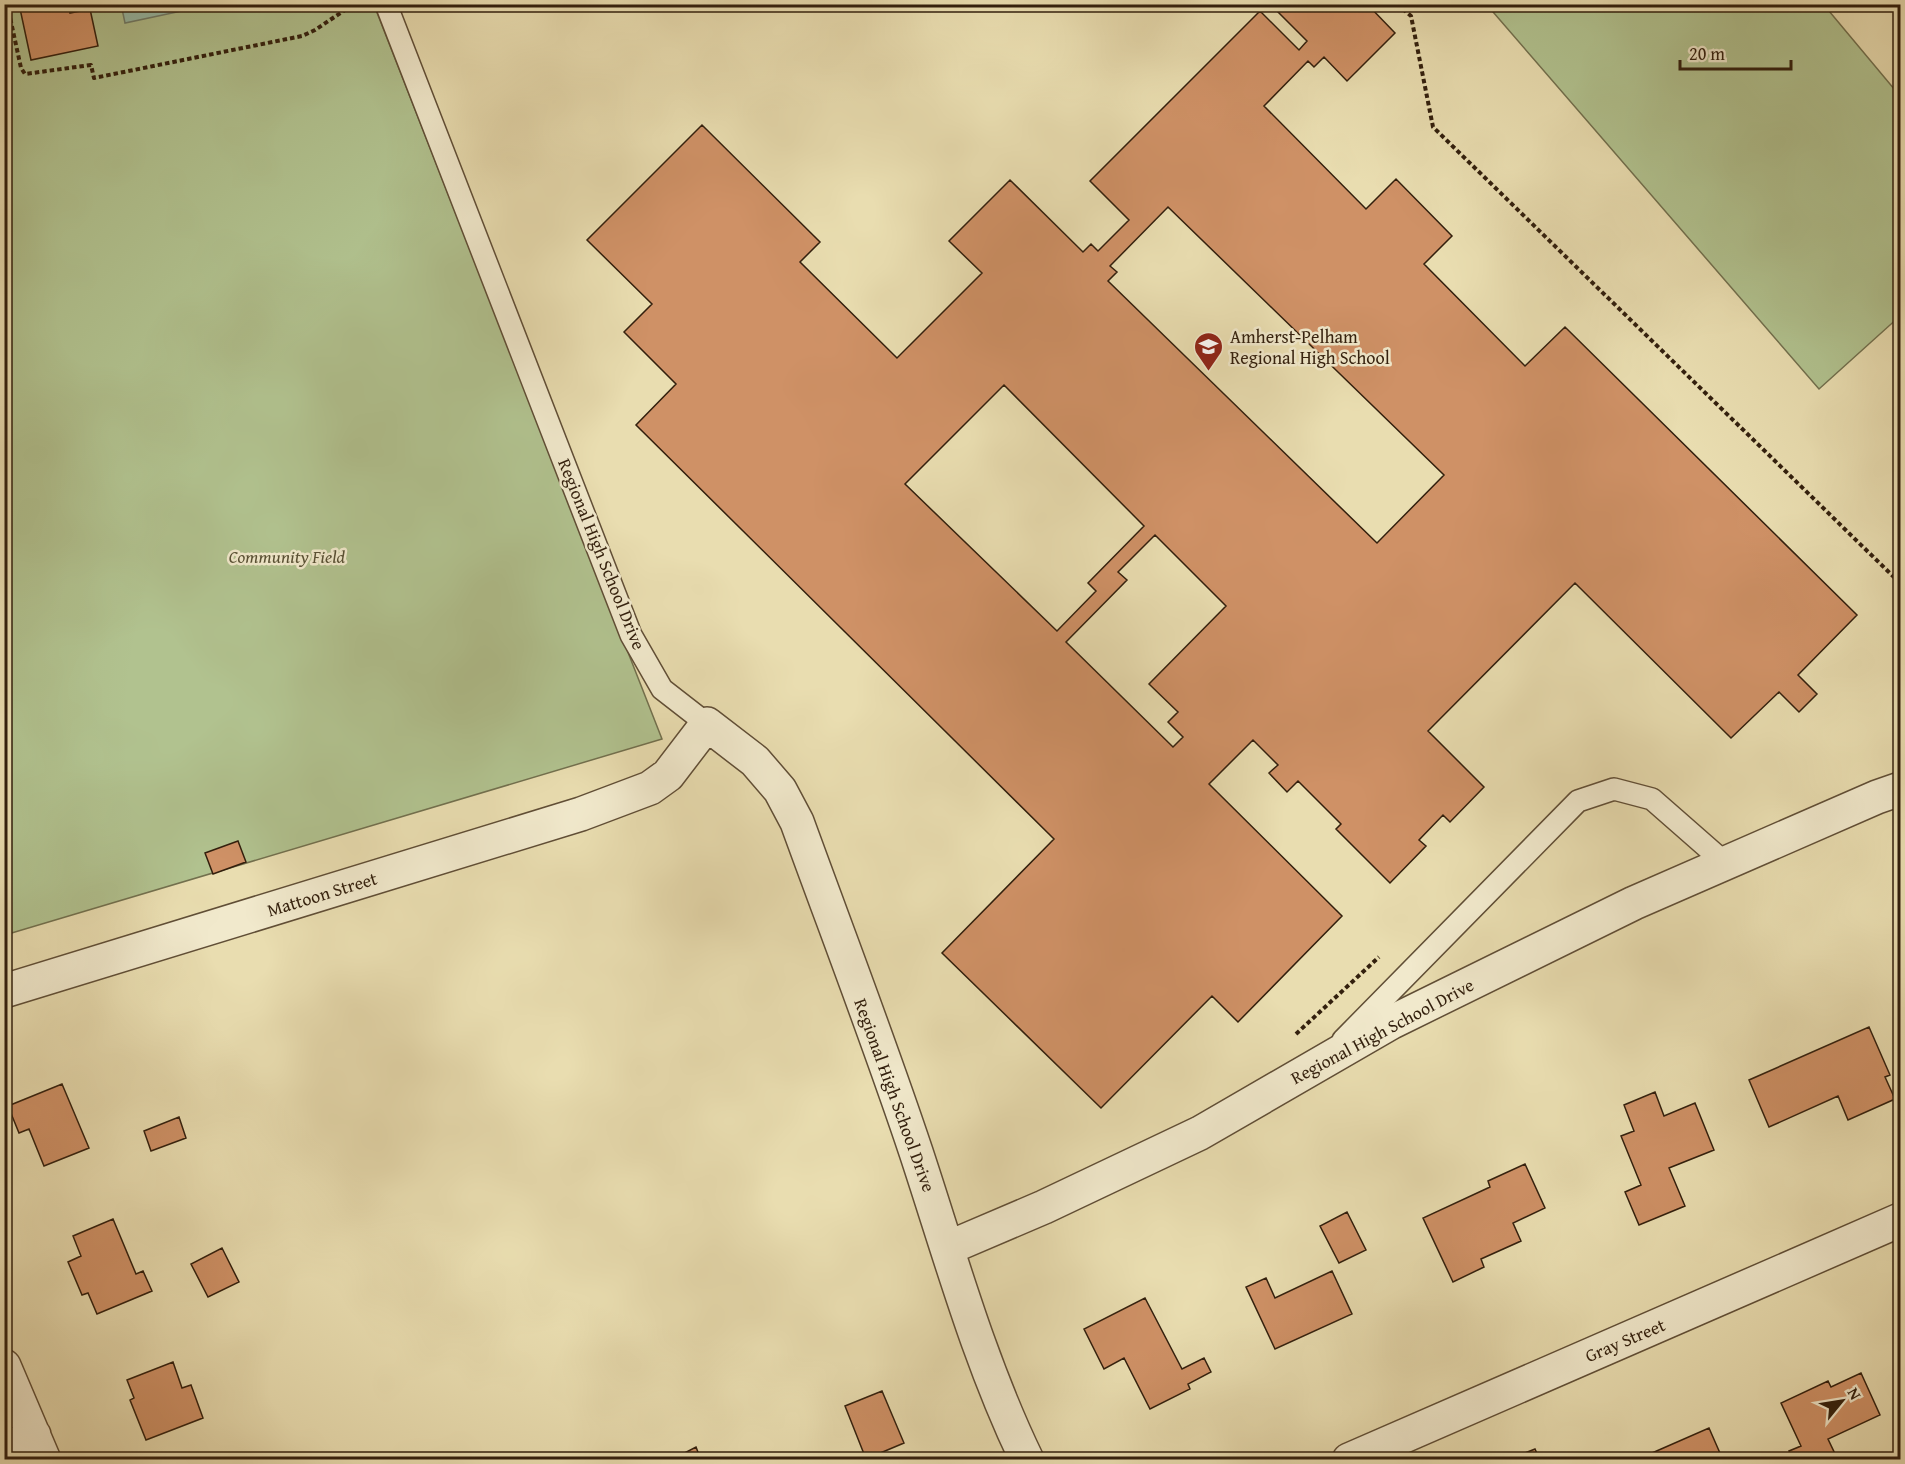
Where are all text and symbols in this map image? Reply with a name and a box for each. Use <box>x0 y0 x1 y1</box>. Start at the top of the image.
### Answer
scale bar <box>1680 33 1791 71</box>
text: 20 m <box>1689 40 1725 67</box>
place label: Amherst-Pelham Regional High School <box>1230 323 1390 371</box>
school or university icon: Amherst-Pelham Regional High School <box>1193 330 1225 372</box>
street label: Regional High School Drive <box>551 454 653 654</box>
park label: Community Field <box>229 543 346 570</box>
street label: Mattoon Street <box>264 864 381 924</box>
street label: Regional High School Drive <box>1286 971 1478 1091</box>
street label: Regional High School Drive <box>847 995 943 1195</box>
street label: Gray Street <box>1581 1311 1670 1369</box>
north arrow <box>1812 1371 1872 1431</box>
text: N <box>1842 1383 1868 1404</box>

